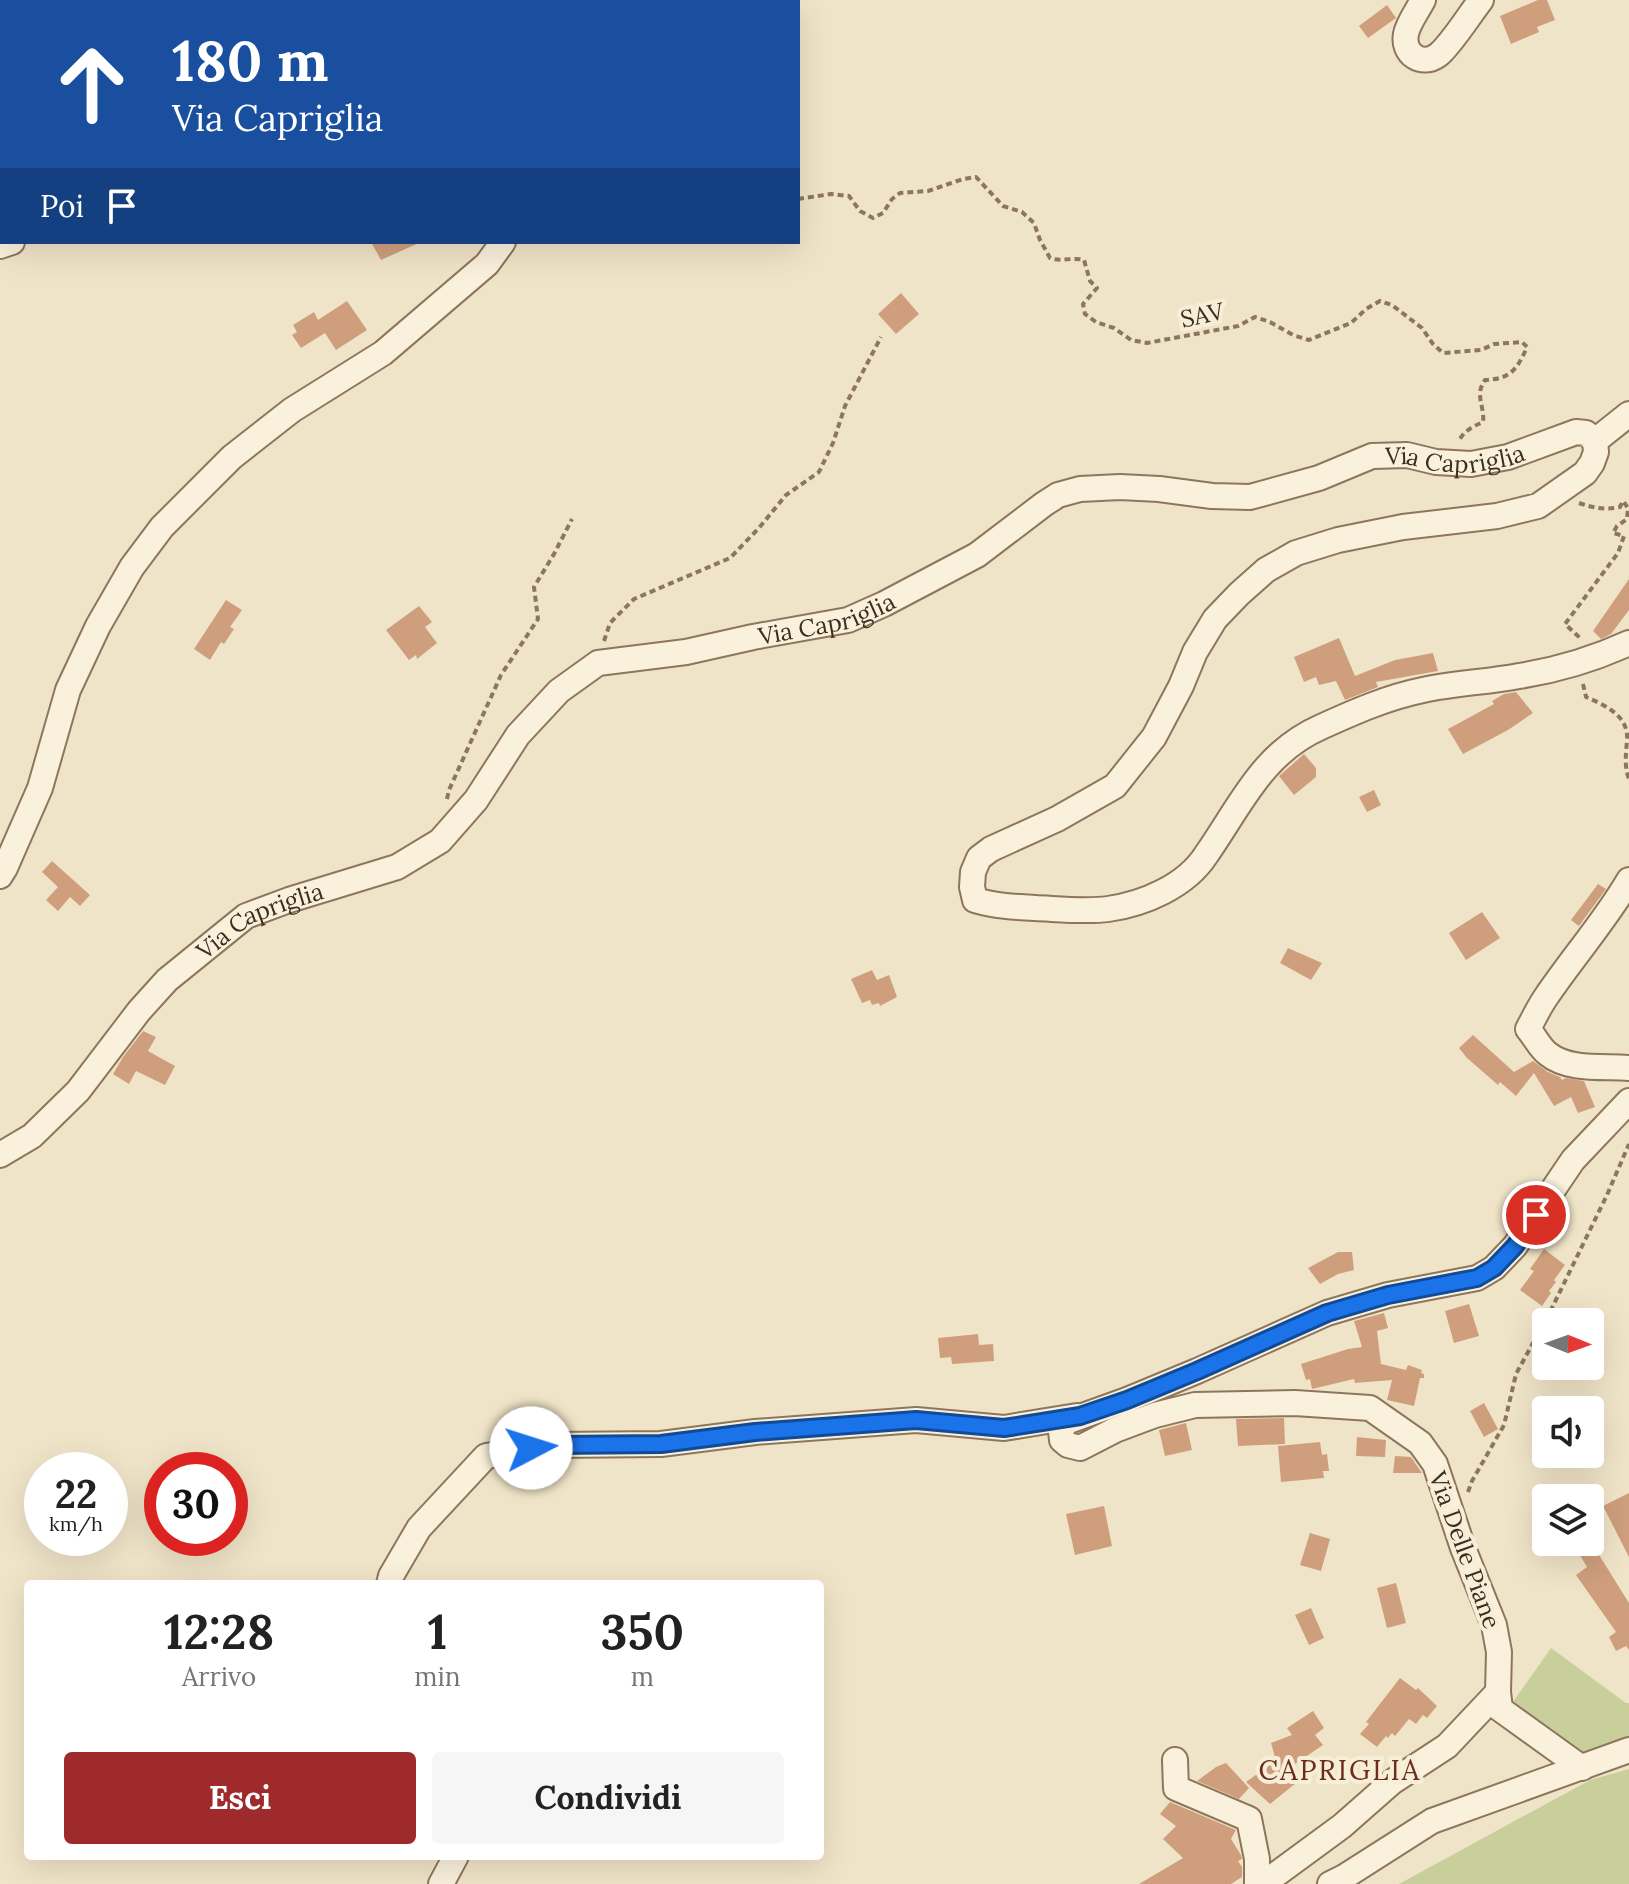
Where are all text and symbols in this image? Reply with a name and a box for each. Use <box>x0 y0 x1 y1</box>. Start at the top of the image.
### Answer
text: 180 m <box>172 25 329 96</box>
icon: ahead <box>40 32 144 136</box>
text: Via Capriglia <box>172 95 383 141</box>
icon: arrive <box>100 184 144 228</box>
text: Poi <box>40 187 84 225</box>
street label: SAV <box>1178 295 1228 335</box>
street label: Via Capriglia <box>1384 437 1529 480</box>
street label: Via Capriglia <box>755 585 900 651</box>
street label: Via Capriglia <box>189 875 327 966</box>
pin <box>1502 1181 1570 1249</box>
icon: arrive <box>1514 1193 1558 1237</box>
north arrow <box>1532 1308 1604 1380</box>
map controls <box>1532 1308 1604 1556</box>
button: sound <box>1532 1396 1604 1468</box>
position arrow <box>489 1406 573 1490</box>
speed limit sign: 30 <box>144 1452 248 1556</box>
street label: Via Delle Piane <box>1422 1466 1508 1633</box>
text: 22 <box>55 1468 97 1519</box>
button: layers <box>1532 1484 1604 1556</box>
text: km/h <box>49 1511 103 1536</box>
text: 12:28 <box>164 1601 274 1662</box>
text: 1 <box>428 1601 447 1662</box>
text: 350 <box>601 1601 684 1662</box>
text: Arrivo <box>182 1660 256 1693</box>
text: min <box>414 1660 461 1693</box>
text: m <box>631 1660 654 1693</box>
button: Esci <box>64 1752 416 1844</box>
button: Condividi <box>432 1752 784 1844</box>
district label: CAPRIGLIA <box>1259 1752 1421 1788</box>

